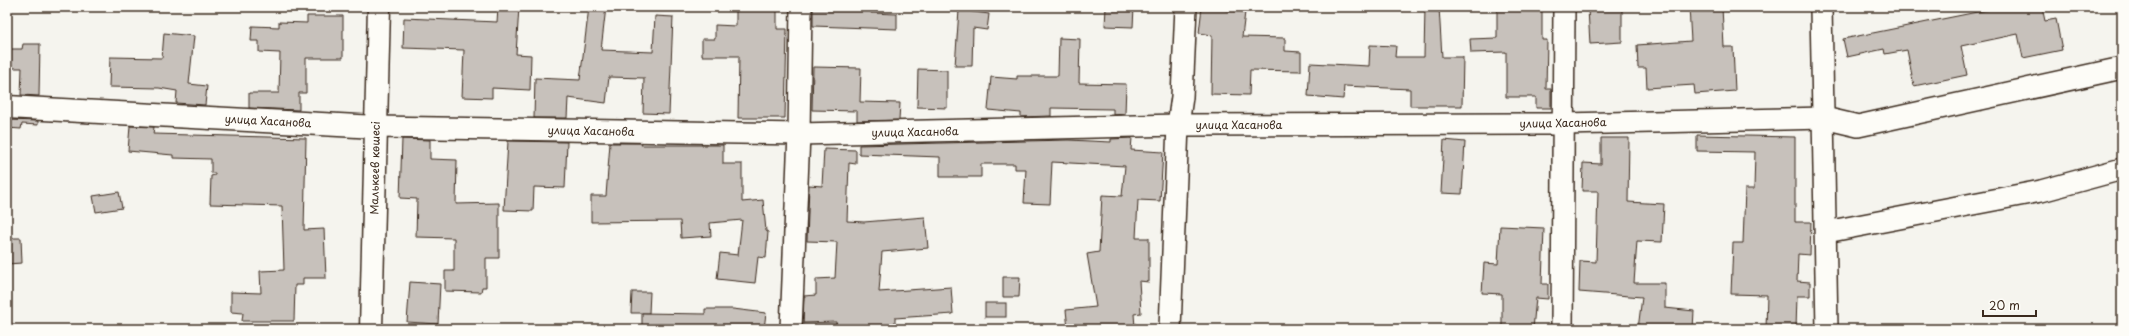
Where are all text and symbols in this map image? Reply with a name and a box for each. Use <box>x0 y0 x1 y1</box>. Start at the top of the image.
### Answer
street label: улица Хасанова <box>224 110 312 131</box>
street label: улица Хасанова <box>1519 113 1607 132</box>
street label: улица Хасанова <box>1196 116 1283 133</box>
street label: Малькеев көшесі <box>365 121 384 215</box>
street label: улица Хасанова <box>547 121 635 140</box>
street label: улица Хасанова <box>871 122 959 141</box>
scale bar <box>1983 292 2036 318</box>
text: 20 m <box>1989 296 2020 314</box>

